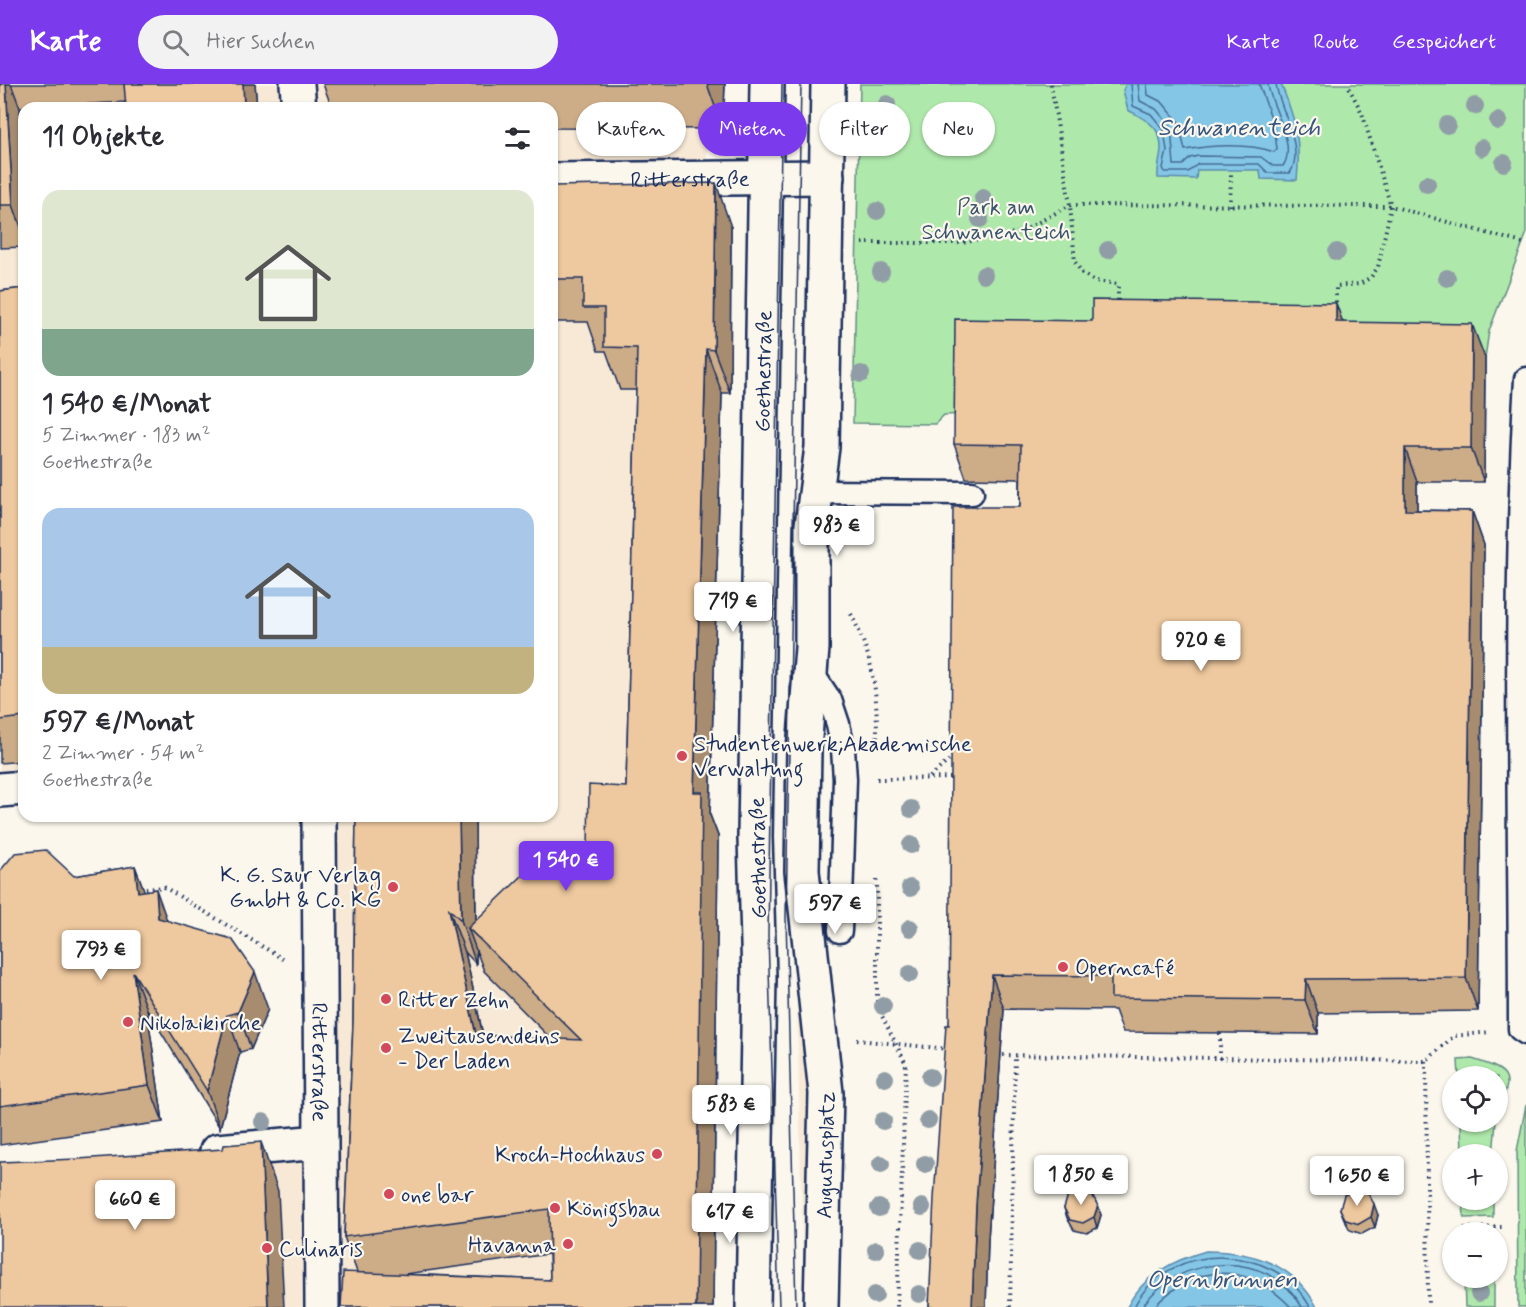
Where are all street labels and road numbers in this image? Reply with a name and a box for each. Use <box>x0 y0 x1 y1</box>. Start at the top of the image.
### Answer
street label: Ritterstraße <box>630 166 750 195</box>
street label: Goethestraße <box>749 310 779 432</box>
street label: Goethestraße <box>744 797 774 919</box>
street label: Ritterstraße <box>304 1002 333 1122</box>
street label: Augustusplatz <box>811 1091 842 1219</box>

